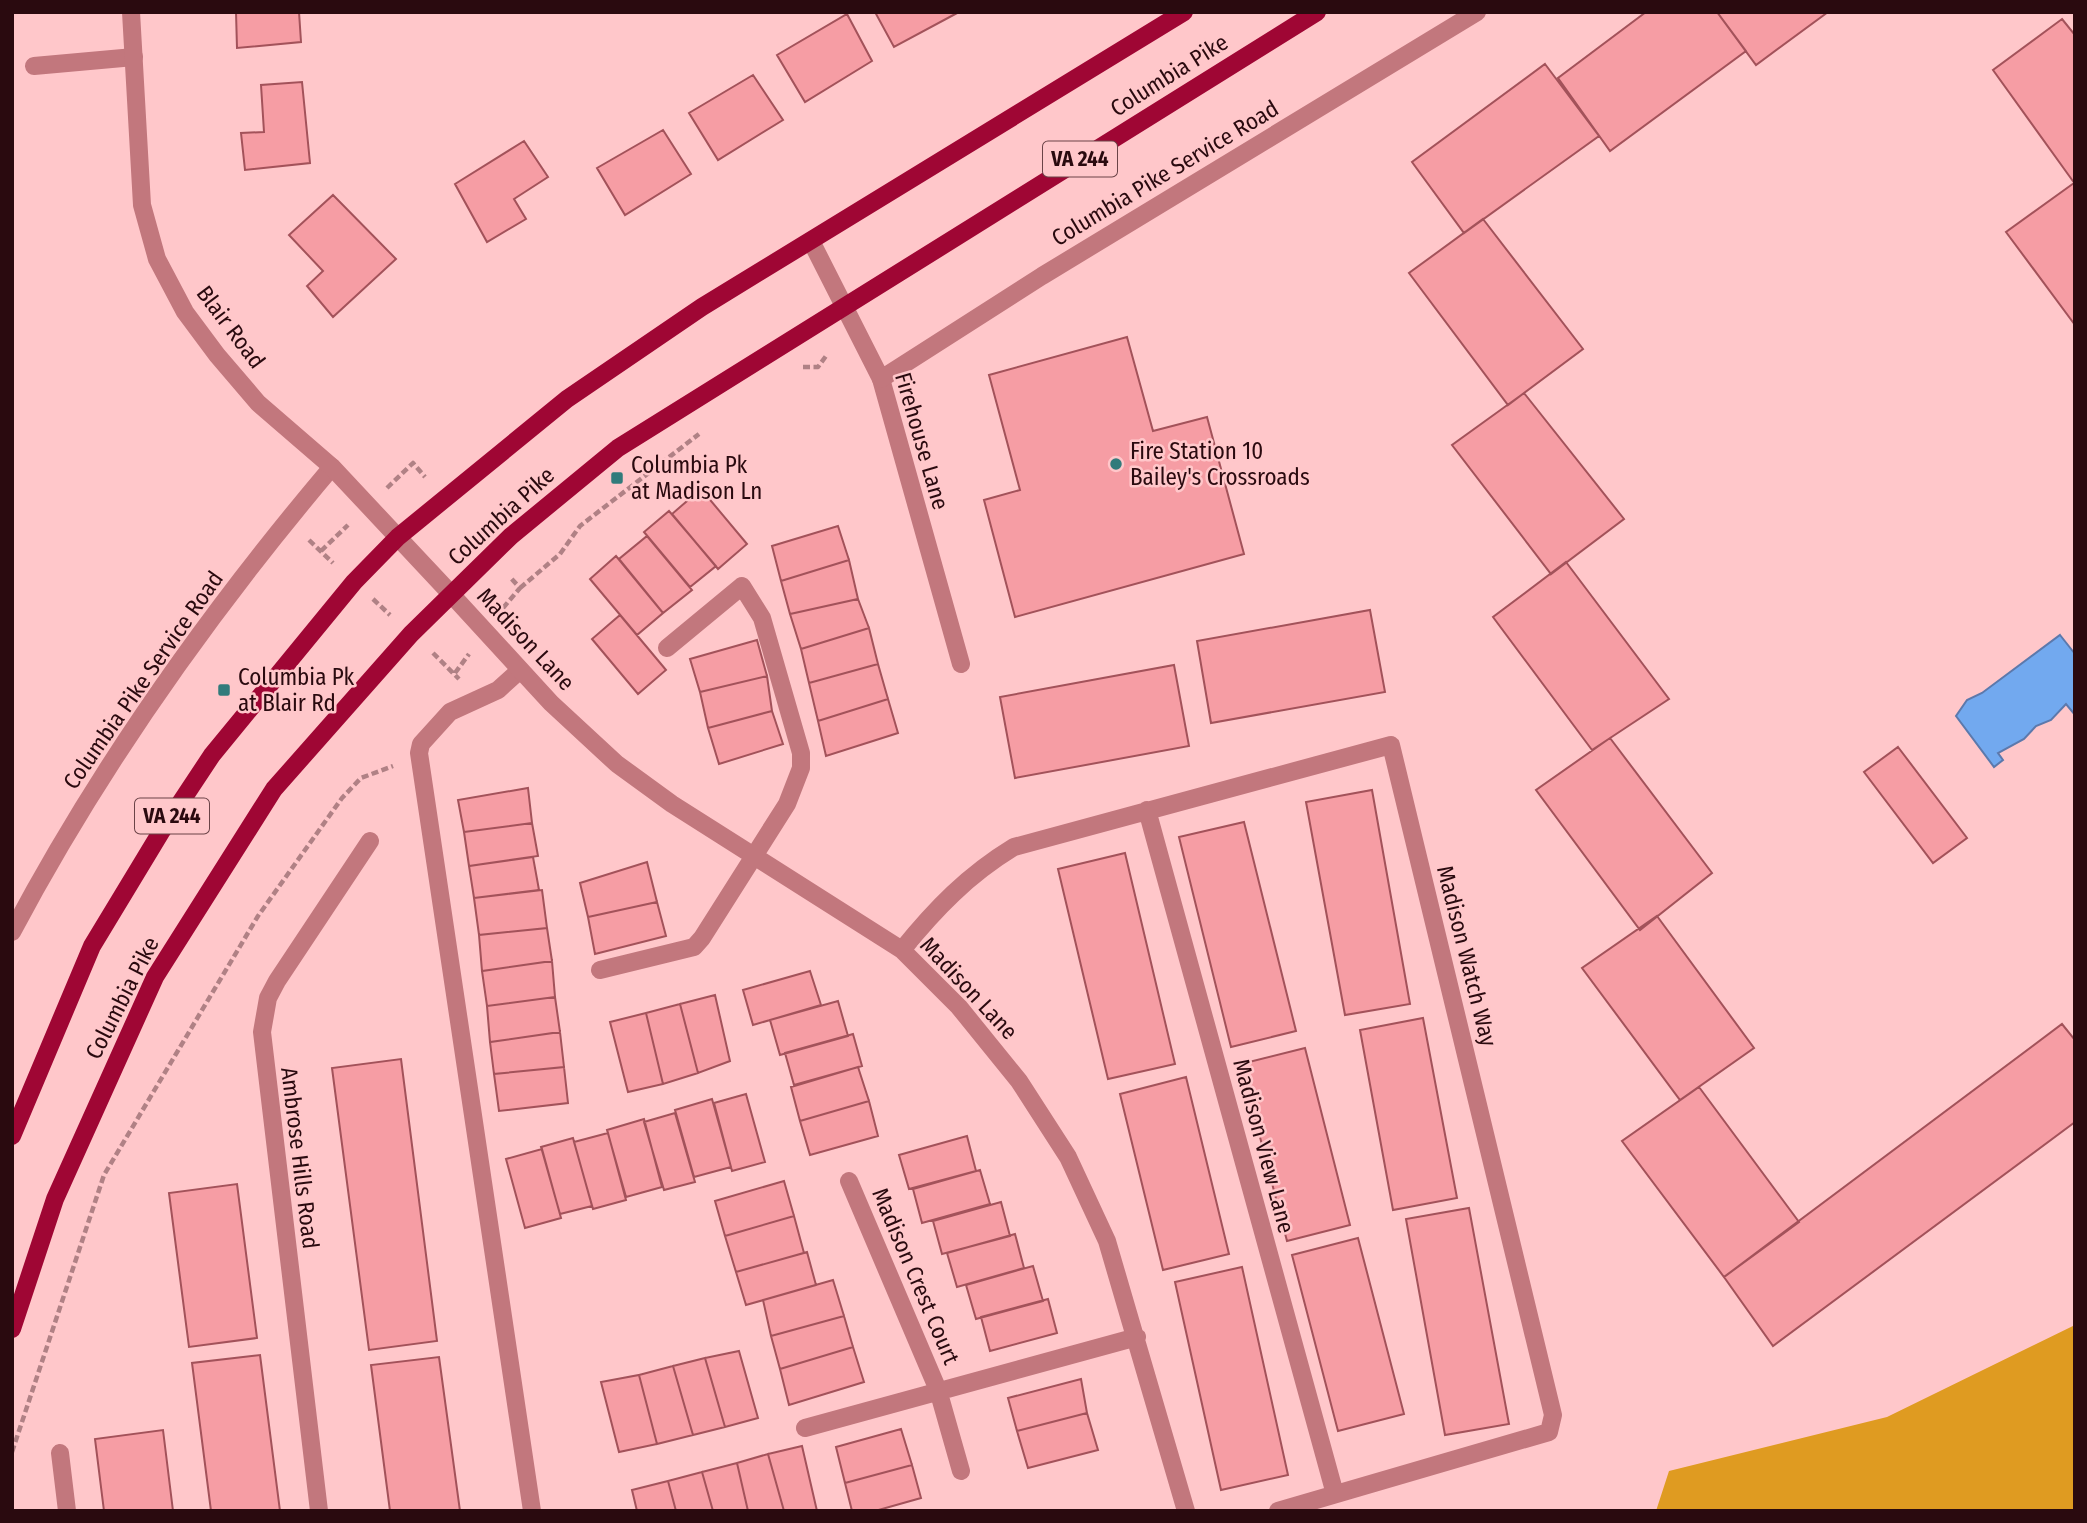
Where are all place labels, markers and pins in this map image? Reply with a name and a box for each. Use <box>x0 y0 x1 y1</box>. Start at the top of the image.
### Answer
place label: Fire Station 10 Bailey's Crossroads <box>1130 437 1310 491</box>
place label: Columbia Pk at Madison Ln <box>631 451 762 505</box>
marker: Fire Station 10 Bailey's Crossroads <box>1108 456 1124 472</box>
marker: Columbia Pk at Madison Ln <box>609 470 625 486</box>
place label: Columbia Pk at Blair Rd <box>238 663 354 717</box>
marker: Columbia Pk at Blair Rd <box>216 682 232 698</box>

